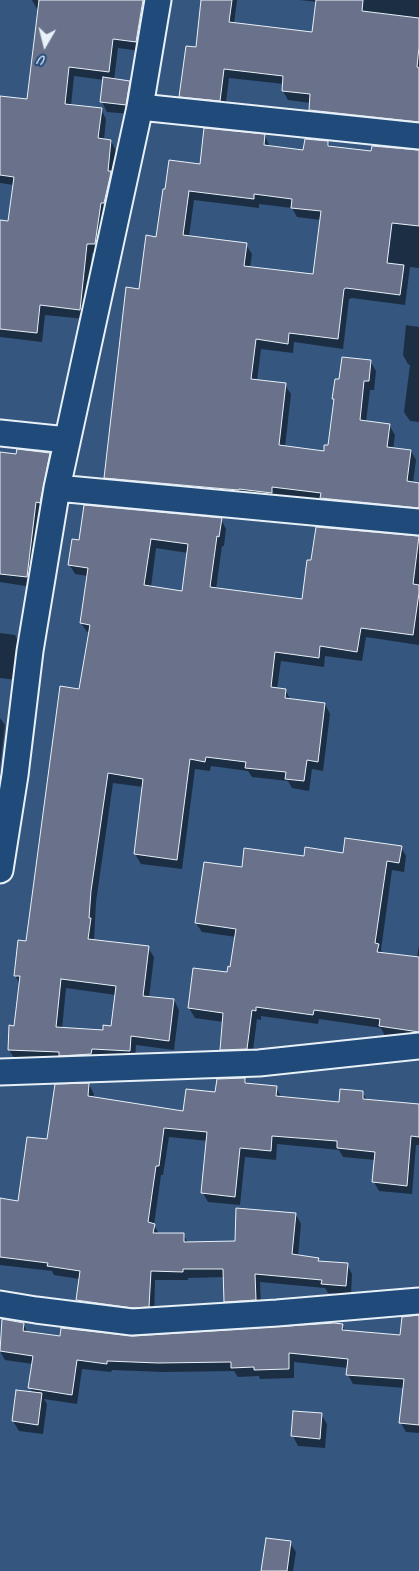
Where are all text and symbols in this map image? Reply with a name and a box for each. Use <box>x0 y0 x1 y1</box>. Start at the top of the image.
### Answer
north arrow <box>20 20 70 70</box>
text: U <box>38 51 47 69</box>

